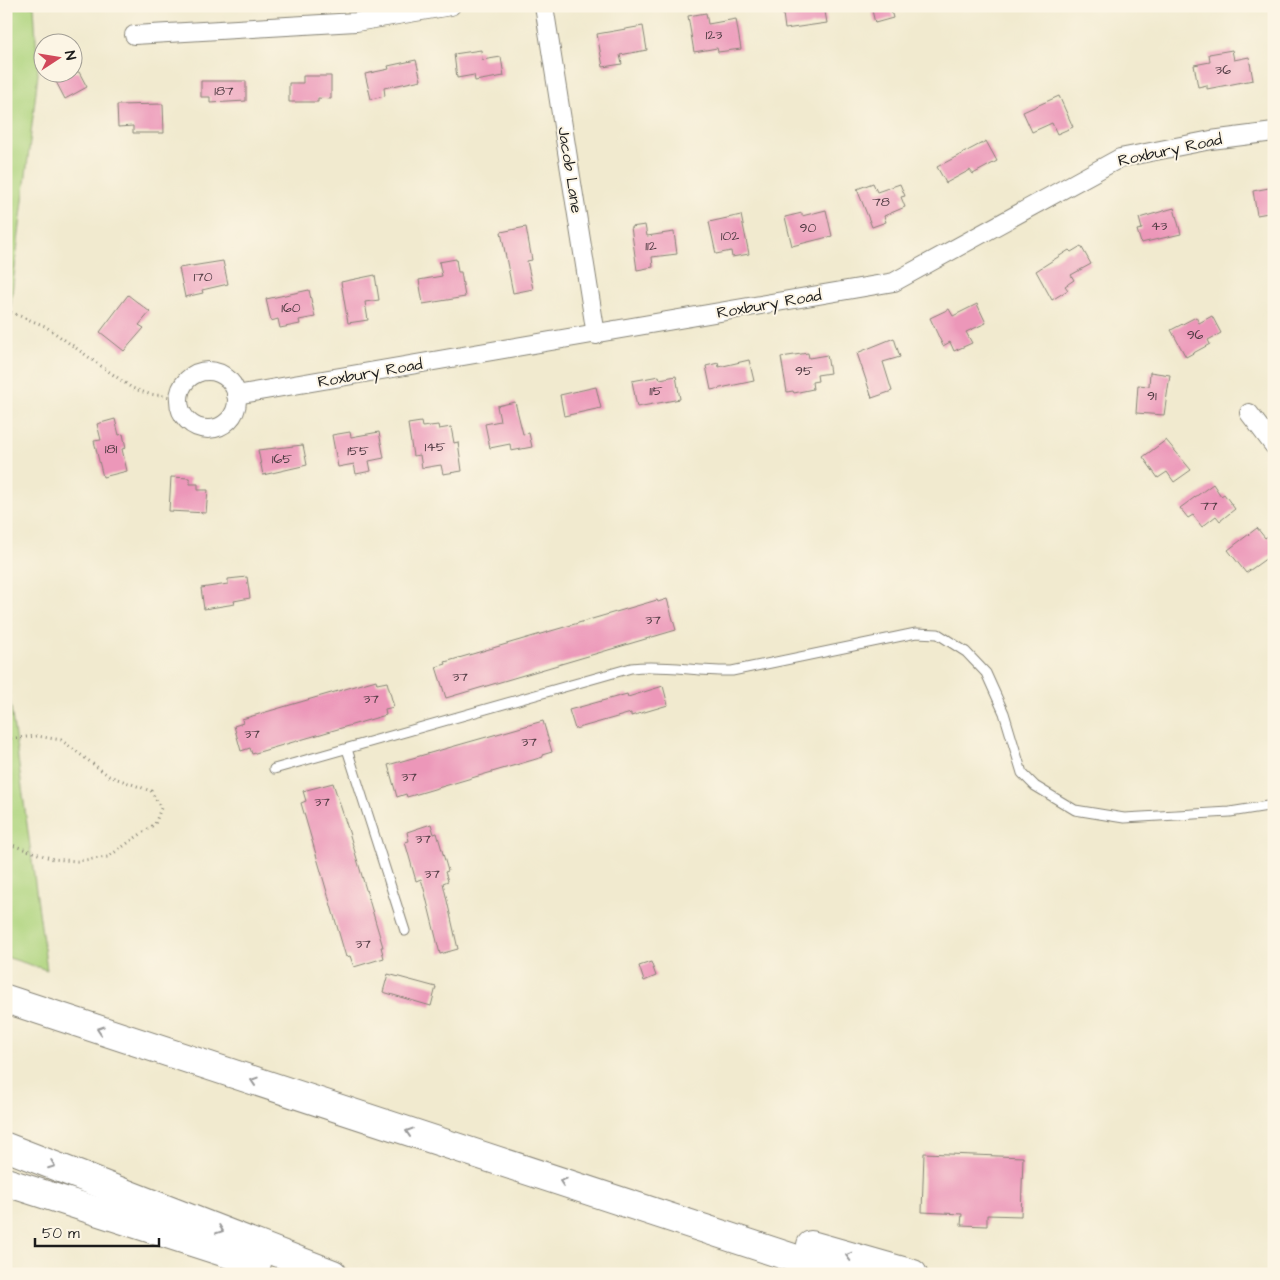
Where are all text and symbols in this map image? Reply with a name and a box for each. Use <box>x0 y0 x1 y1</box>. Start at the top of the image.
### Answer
house number: 123 <box>706 25 722 45</box>
north arrow <box>32 32 82 82</box>
text: N <box>59 49 80 62</box>
house number: 36 <box>1215 60 1231 80</box>
house number: 187 <box>214 81 234 101</box>
street label: Jacob Lane <box>552 125 588 215</box>
street label: Roxbury Road <box>1116 128 1224 173</box>
house number: 78 <box>872 192 890 212</box>
house number: 43 <box>1151 216 1167 236</box>
house number: 90 <box>800 218 817 238</box>
house number: 102 <box>721 226 739 246</box>
house number: 112 <box>645 236 657 256</box>
house number: 170 <box>193 267 213 287</box>
street label: Roxbury Road <box>715 284 823 325</box>
house number: 160 <box>281 298 301 318</box>
house number: 96 <box>1187 325 1204 345</box>
street label: Roxbury Road <box>316 353 424 394</box>
house number: 95 <box>795 361 813 381</box>
house number: 115 <box>649 381 663 401</box>
house number: 91 <box>1147 386 1157 406</box>
house number: 145 <box>424 437 446 457</box>
house number: 181 <box>105 439 118 459</box>
house number: 155 <box>347 441 369 461</box>
house number: 165 <box>272 449 292 469</box>
house number: 77 <box>1200 496 1218 516</box>
house number: 37 <box>645 610 661 630</box>
house number: 37 <box>452 667 468 687</box>
house number: 37 <box>363 689 379 709</box>
house number: 37 <box>244 724 260 744</box>
house number: 37 <box>521 732 537 752</box>
house number: 37 <box>401 767 417 787</box>
house number: 37 <box>314 792 330 812</box>
house number: 37 <box>415 829 431 849</box>
house number: 37 <box>424 864 440 884</box>
house number: 37 <box>355 934 371 954</box>
one-way arrow <box>96 1026 104 1036</box>
one-way arrow <box>250 1077 259 1087</box>
one-way arrow <box>405 1127 413 1137</box>
one-way arrow <box>47 1159 56 1169</box>
one-way arrow <box>559 1178 568 1188</box>
scale bar <box>35 1215 159 1247</box>
text: 50 m <box>42 1223 80 1244</box>
one-way arrow <box>215 1224 223 1234</box>
one-way arrow <box>846 1251 854 1261</box>

